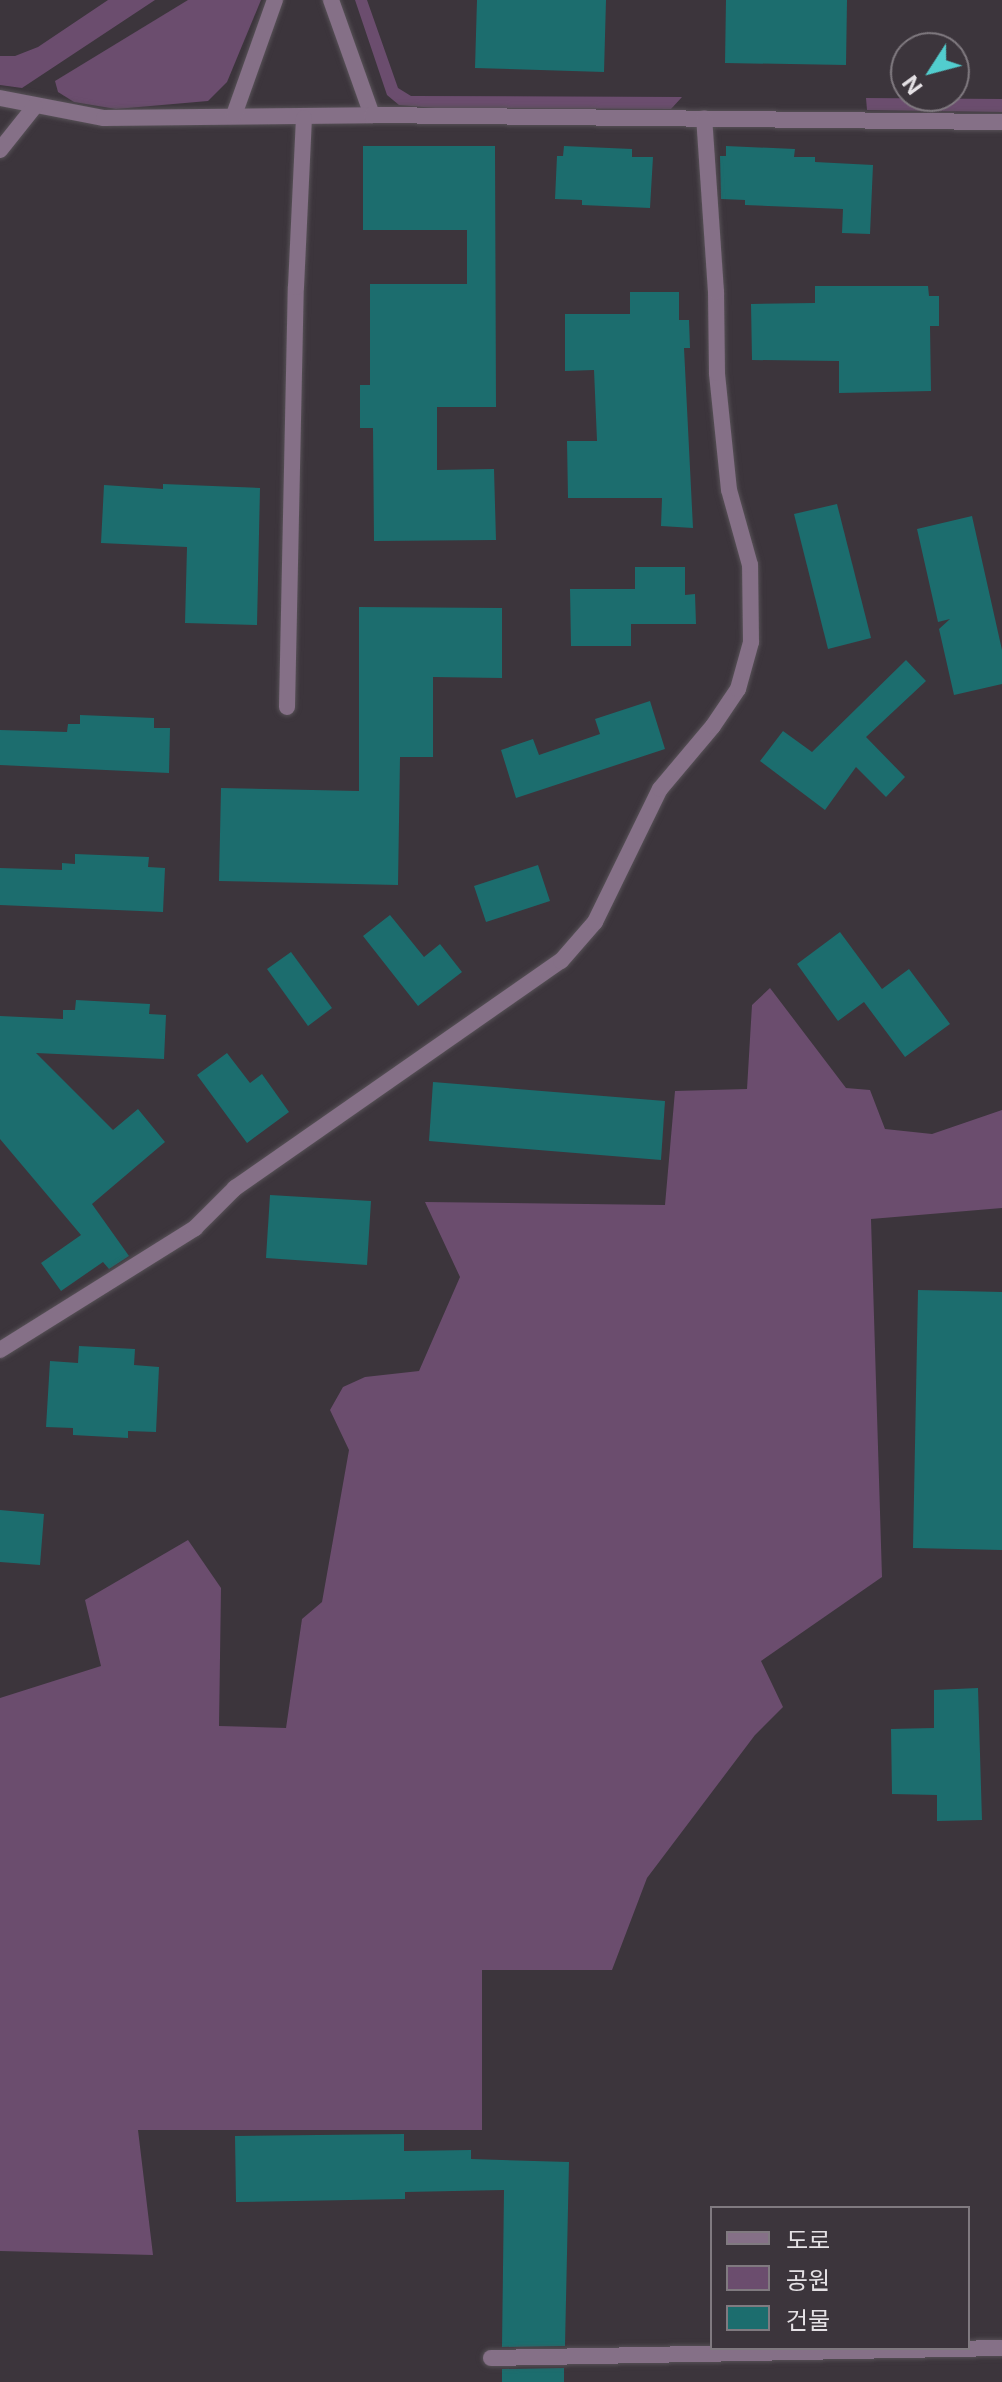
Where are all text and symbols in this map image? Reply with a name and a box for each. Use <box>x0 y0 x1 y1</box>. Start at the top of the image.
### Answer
north arrow <box>890 32 970 112</box>
text: N <box>897 71 928 99</box>
legend <box>710 2206 970 2350</box>
text: 도로 <box>786 2226 830 2255</box>
text: 공원 <box>786 2266 830 2295</box>
text: 건물 <box>786 2306 830 2335</box>

